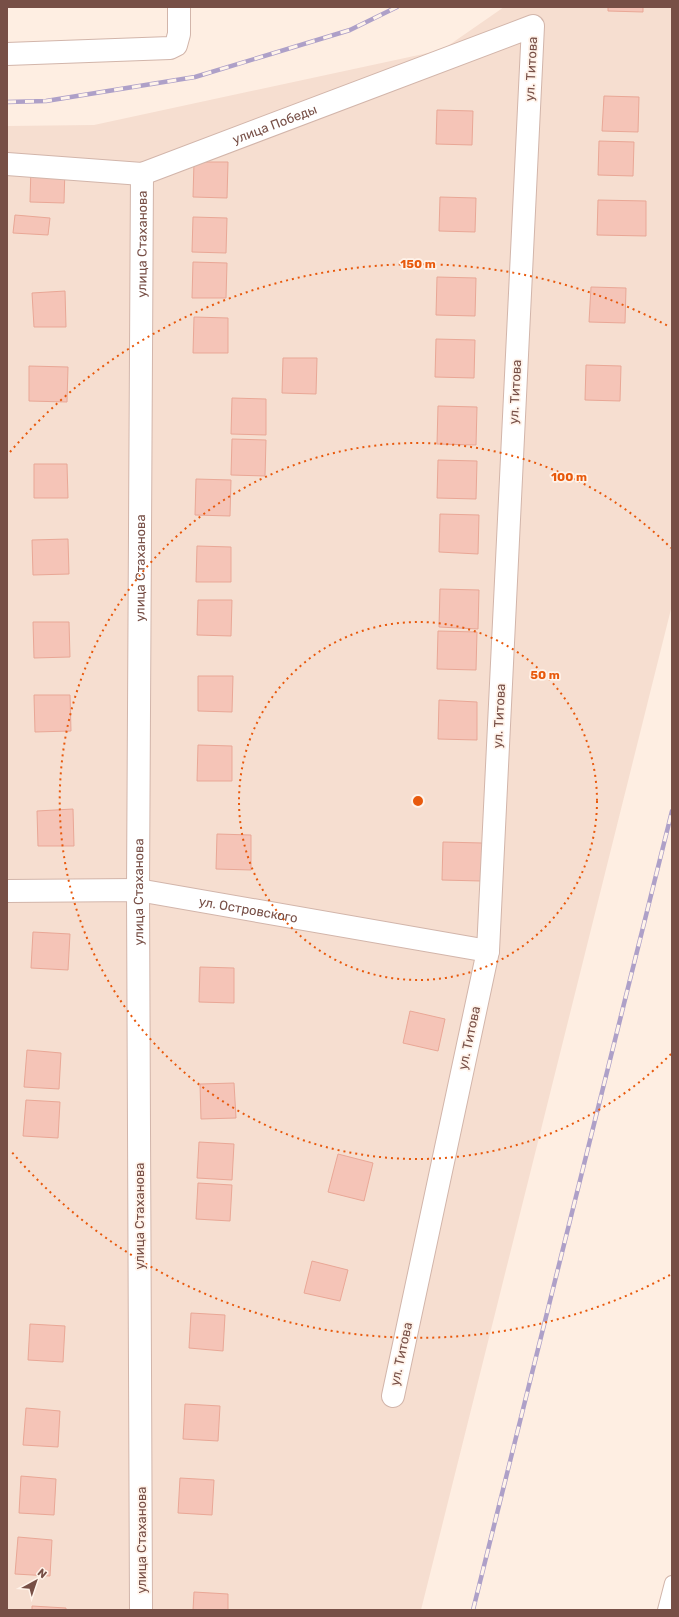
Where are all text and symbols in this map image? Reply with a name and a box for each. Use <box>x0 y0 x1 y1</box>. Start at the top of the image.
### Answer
street label: ул. Титова <box>522 36 540 102</box>
street label: улица Победы <box>230 101 319 147</box>
street label: улица Стаханова <box>134 190 149 298</box>
text: 150 m <box>400 257 436 271</box>
street label: ул. Титова <box>506 359 524 425</box>
text: 100 m <box>551 470 587 484</box>
street label: улица Стаханова <box>132 514 148 622</box>
text: 50 m <box>530 668 560 682</box>
street label: ул. Титова <box>490 683 508 749</box>
centre of rings <box>411 794 425 808</box>
street label: улица Стаханова <box>130 838 146 946</box>
street label: ул. Островского <box>198 893 299 925</box>
street label: ул. Титова <box>455 1005 483 1071</box>
street label: улица Стаханова <box>132 1162 147 1270</box>
street label: ул. Титова <box>387 1321 415 1387</box>
street label: улица Стаханова <box>134 1486 149 1594</box>
north arrow <box>16 1561 56 1601</box>
text: N <box>35 1566 49 1581</box>

